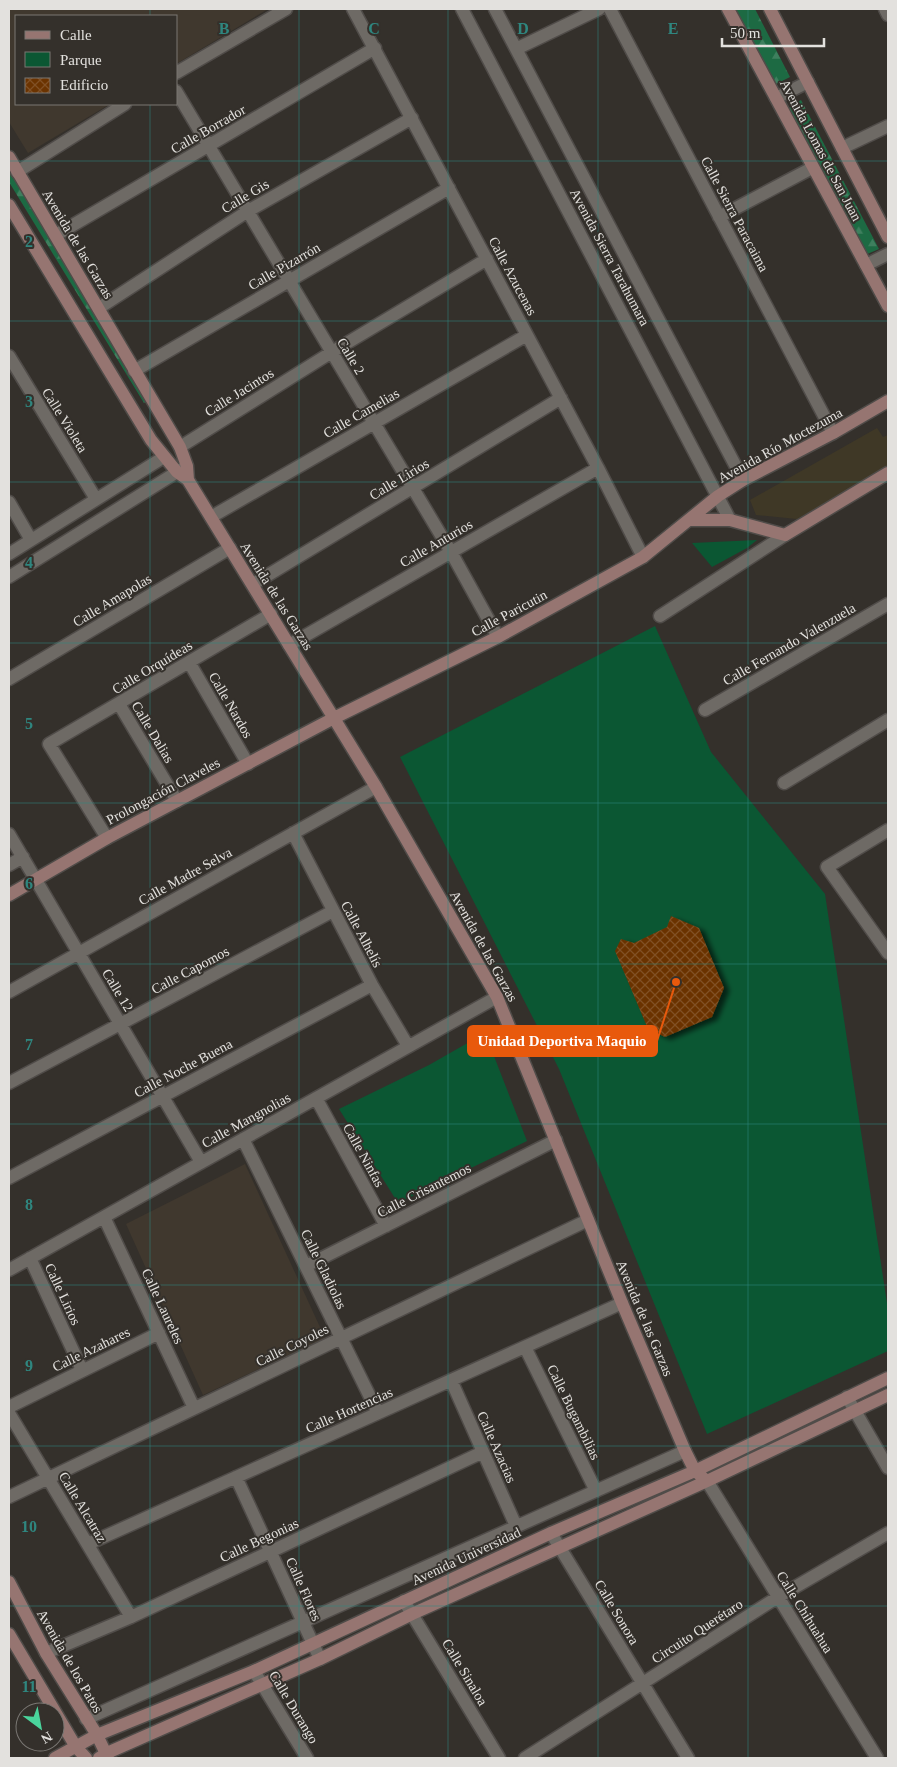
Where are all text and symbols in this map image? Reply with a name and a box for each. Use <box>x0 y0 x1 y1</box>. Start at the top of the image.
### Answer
legend <box>15 15 178 105</box>
scale bar <box>722 15 824 47</box>
text: B <box>219 20 230 37</box>
text: C <box>368 20 380 37</box>
text: D <box>517 20 529 37</box>
text: E <box>668 20 678 37</box>
text: 50 m <box>730 25 761 41</box>
text: Calle <box>60 27 92 43</box>
text: Parque <box>60 52 102 68</box>
text: Edificio <box>60 77 108 93</box>
street label: Avenida Lomas de San Juan <box>777 77 864 224</box>
street label: Calle Borrador <box>168 102 248 157</box>
street label: Calle Sierra Paracaima <box>698 154 772 275</box>
street label: Calle Gis <box>219 176 272 216</box>
street label: Avenida Sierra Tarahumara <box>567 186 653 329</box>
street label: Avenida de las Garzas <box>39 187 116 301</box>
text: 2 <box>25 233 33 250</box>
street label: Calle Azucenas <box>486 234 540 318</box>
street label: Calle Pizarrón <box>246 240 323 293</box>
street label: Calle 2 <box>334 335 367 377</box>
street label: Calle Jacintos <box>202 365 276 419</box>
street label: Calle Violeta <box>39 385 91 456</box>
street label: Calle Camelias <box>321 386 402 441</box>
text: 3 <box>25 393 33 410</box>
street label: Avenida Río Moctezuma <box>716 405 846 486</box>
street label: Calle Lirios <box>367 456 432 503</box>
street label: Calle Anturios <box>397 517 475 570</box>
street label: Avenida de las Garzas <box>237 539 316 653</box>
text: 4 <box>25 554 33 571</box>
street label: Calle Amapolas <box>70 571 154 630</box>
street label: Calle Paricutin <box>469 587 550 640</box>
street label: Calle Fernando Valenzuela <box>720 600 859 689</box>
street label: Calle Orquídeas <box>110 638 195 697</box>
street label: Calle Nardos <box>206 670 255 741</box>
street label: Calle Dalias <box>128 699 177 766</box>
text: 5 <box>25 715 33 732</box>
street label: Prolongación Claveles <box>104 755 223 828</box>
street label: Calle Madre Selva <box>136 844 235 908</box>
text: 6 <box>25 875 33 892</box>
street label: Avenida de las Garzas <box>447 888 520 1004</box>
street label: Calle Alhelís <box>338 899 385 970</box>
street label: Calle Capomos <box>149 944 232 997</box>
street label: Calle 12 <box>99 966 136 1014</box>
callout: Unidad Deportiva Maquio <box>468 1026 657 1056</box>
text: Unidad Deportiva Maquio <box>477 1033 647 1049</box>
text: 7 <box>25 1036 33 1053</box>
street label: Calle Noche Buena <box>132 1036 235 1101</box>
street label: Calle Mangnolias <box>199 1090 293 1151</box>
street label: Calle Ninfas <box>340 1121 387 1190</box>
street label: Calle Crisantemos <box>375 1160 474 1221</box>
text: 8 <box>25 1196 33 1213</box>
street label: Calle Gladiolas <box>298 1227 349 1311</box>
street label: Avenida de las Garzas <box>613 1258 676 1378</box>
street label: Calle Lirios <box>42 1261 83 1328</box>
street label: Calle Laureles <box>139 1266 187 1346</box>
street label: Calle Coyoles <box>253 1321 331 1369</box>
street label: Calle Azahares <box>50 1324 132 1375</box>
text: 9 <box>25 1357 33 1374</box>
street label: Calle Bugambilias <box>544 1362 603 1462</box>
street label: Calle Hortencias <box>303 1385 395 1436</box>
street label: Calle Azacias <box>474 1409 519 1485</box>
street label: Calle Alcatraz <box>56 1469 110 1545</box>
street label: Calle Begonias <box>217 1516 301 1565</box>
text: 10 <box>21 1518 37 1535</box>
street label: Avenida Universidad <box>409 1525 523 1588</box>
street label: Calle Flores <box>283 1555 324 1623</box>
street label: Calle Chihuahua <box>773 1569 836 1657</box>
street label: Calle Sonora <box>591 1577 642 1648</box>
street label: Circuito Querétaro <box>649 1596 746 1666</box>
street label: Avenida de los Patos <box>34 1607 105 1716</box>
street label: Calle Sinaloa <box>439 1636 491 1709</box>
street label: Calle Durango <box>266 1668 321 1746</box>
text: 11 <box>21 1678 37 1695</box>
north arrow <box>15 1702 65 1752</box>
text: N <box>38 1729 55 1747</box>

